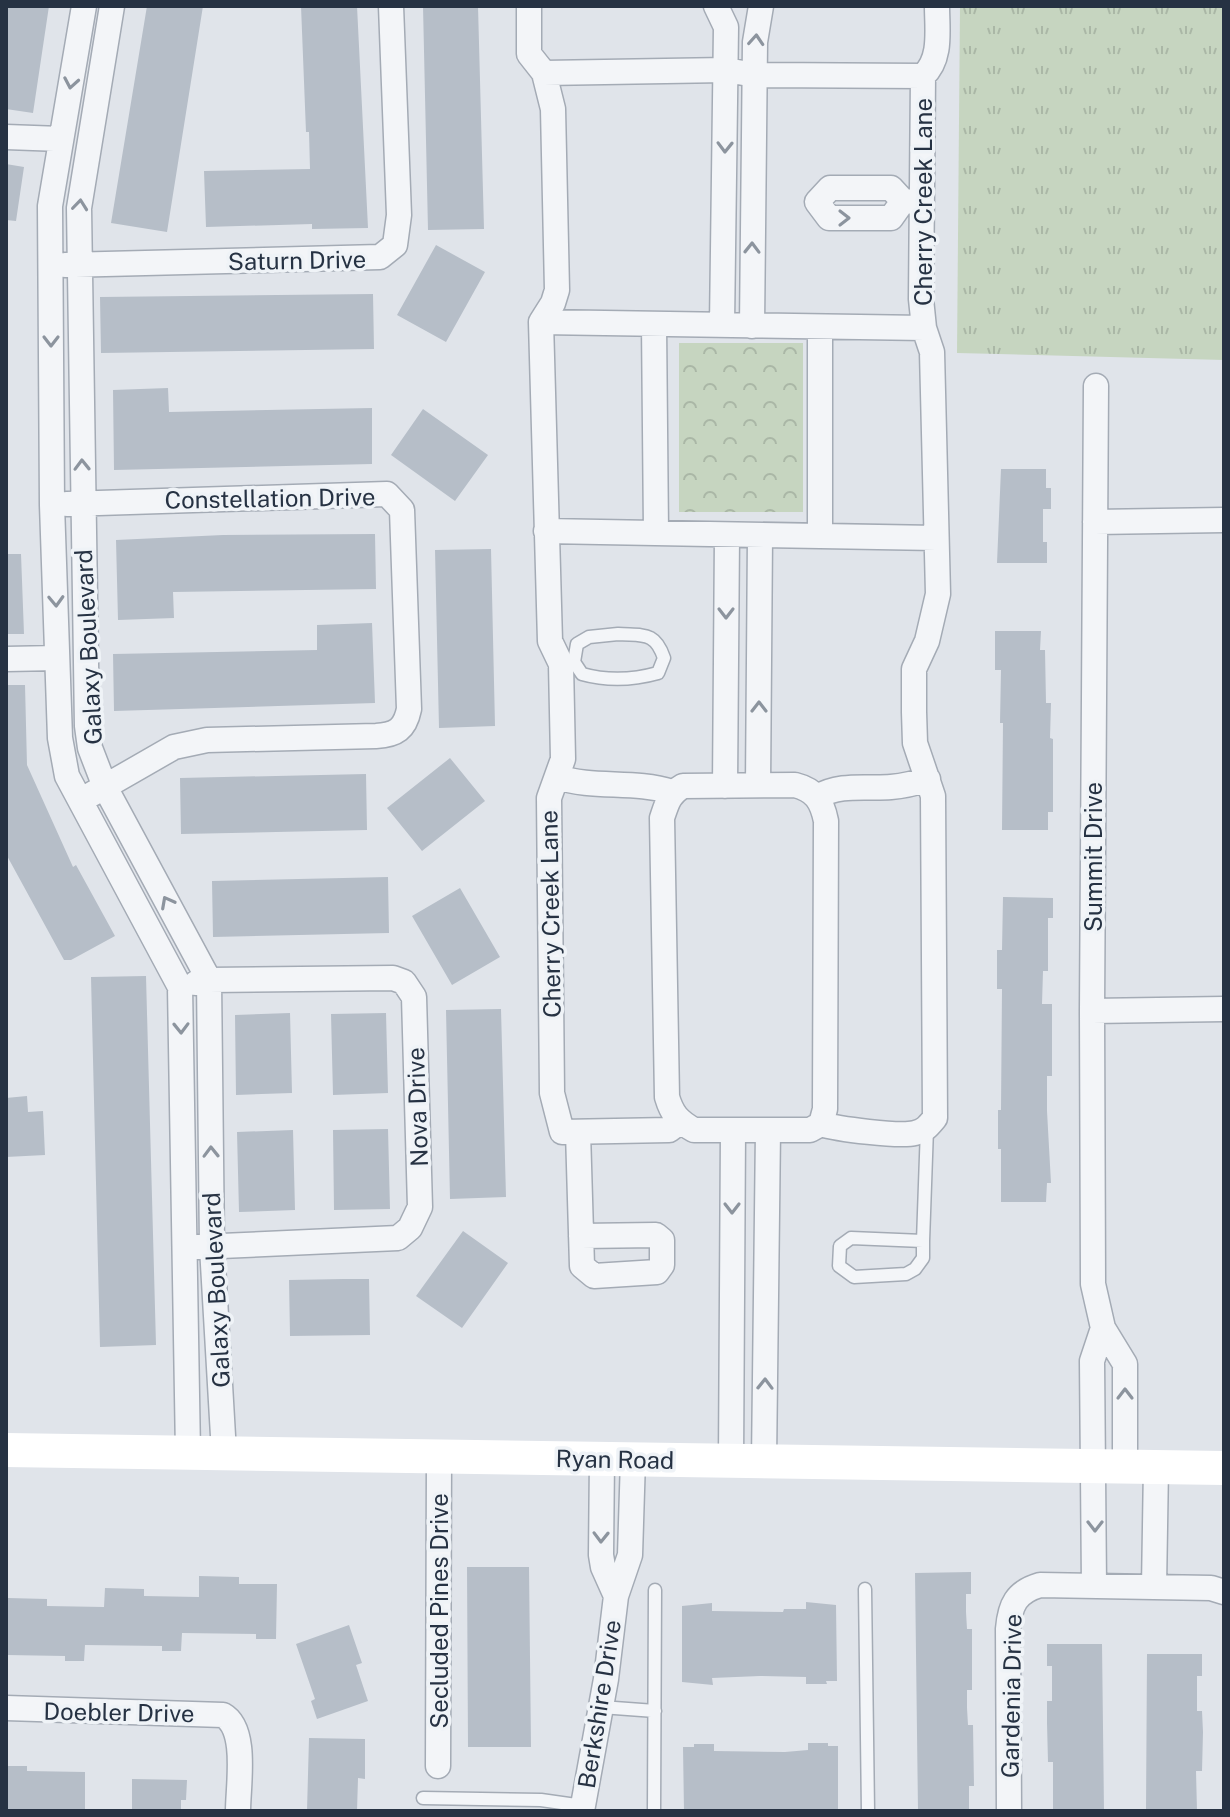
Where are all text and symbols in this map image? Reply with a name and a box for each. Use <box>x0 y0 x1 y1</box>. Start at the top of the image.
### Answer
one-way arrow <box>747 33 764 46</box>
one-way arrow <box>63 76 80 90</box>
street label: Cherry Creek Lane <box>909 98 937 306</box>
one-way arrow <box>716 141 734 154</box>
one-way arrow <box>72 198 89 211</box>
one-way arrow <box>838 209 851 227</box>
one-way arrow <box>743 241 761 254</box>
street label: Saturn Drive <box>227 245 367 275</box>
one-way arrow <box>42 335 60 348</box>
one-way arrow <box>73 458 91 471</box>
street label: Constellation Drive <box>164 482 376 514</box>
street label: Galaxy Boulevard <box>69 549 107 745</box>
one-way arrow <box>47 595 64 608</box>
one-way arrow <box>717 607 735 620</box>
one-way arrow <box>750 700 768 713</box>
street label: Summit Drive <box>1079 782 1107 932</box>
street label: Cherry Creek Lane <box>534 810 566 1018</box>
one-way arrow <box>161 896 177 911</box>
one-way arrow <box>172 1022 190 1035</box>
street label: Nova Drive <box>401 1047 433 1167</box>
one-way arrow <box>202 1145 220 1158</box>
street label: Galaxy Boulevard <box>197 1192 235 1388</box>
one-way arrow <box>724 1202 741 1215</box>
one-way arrow <box>756 1377 774 1390</box>
one-way arrow <box>1116 1387 1134 1400</box>
street label: Ryan Road <box>555 1444 675 1474</box>
street label: Secluded Pines Drive <box>425 1493 453 1729</box>
one-way arrow <box>1086 1520 1104 1533</box>
one-way arrow <box>593 1531 610 1544</box>
street label: Gardenia Drive <box>996 1614 1026 1778</box>
street label: Berkshire Drive <box>572 1618 626 1790</box>
street label: Doebler Drive <box>43 1697 195 1727</box>

